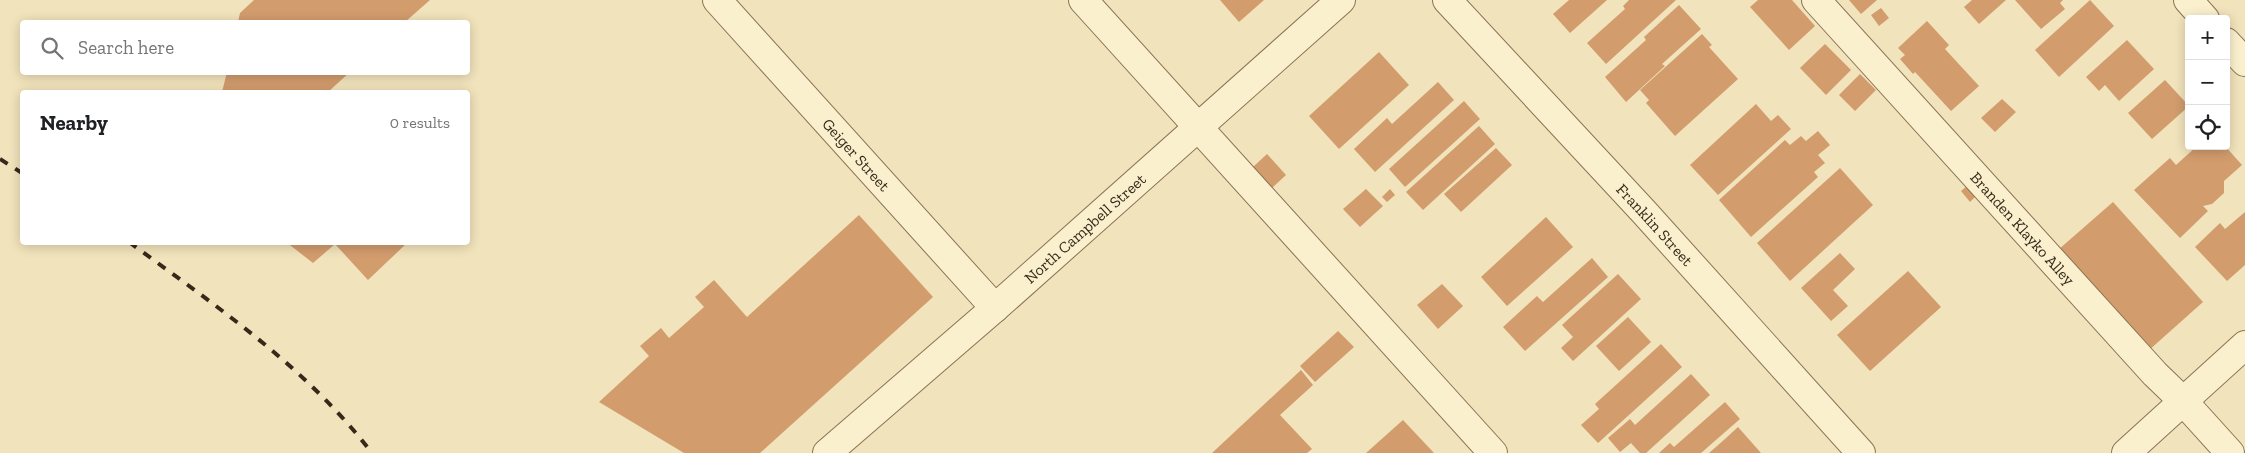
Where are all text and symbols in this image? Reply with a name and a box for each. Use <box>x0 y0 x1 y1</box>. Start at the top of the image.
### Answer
map controls <box>2185 15 2230 150</box>
button: + <box>2185 15 2230 60</box>
search box <box>20 20 470 75</box>
icon: search <box>38 34 66 62</box>
text: Search here <box>78 36 174 59</box>
button: − <box>2185 60 2230 105</box>
button: locate <box>2185 105 2230 150</box>
text: Nearby <box>40 110 108 135</box>
text: 0 results <box>390 113 450 132</box>
street label: Geiger Street <box>819 114 894 195</box>
street label: Branden Klayko Alley <box>1967 168 2080 289</box>
street label: North Campbell Street <box>1020 169 1149 287</box>
street label: Franklin Street <box>1613 179 1697 270</box>

